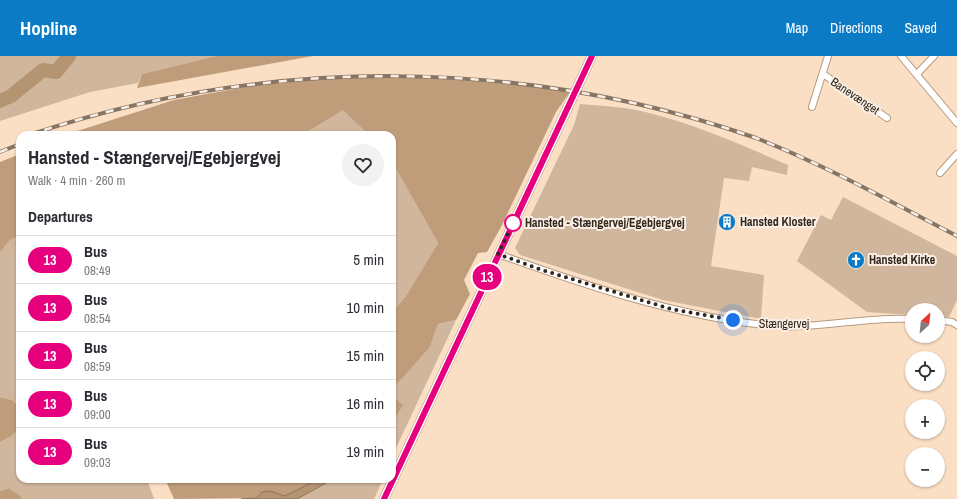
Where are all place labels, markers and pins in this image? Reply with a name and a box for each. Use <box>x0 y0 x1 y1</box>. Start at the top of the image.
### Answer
building icon: Hansted Kloster <box>717 212 737 232</box>
marker: Hansted - Stængervej/Egebjergvej <box>504 214 522 232</box>
place label: Hansted Kloster <box>740 214 816 230</box>
place label: Hansted - Stængervej/Egebjergvej <box>525 215 685 231</box>
church icon: Hansted Kirke <box>846 250 866 270</box>
place label: Hansted Kirke <box>869 252 936 268</box>

